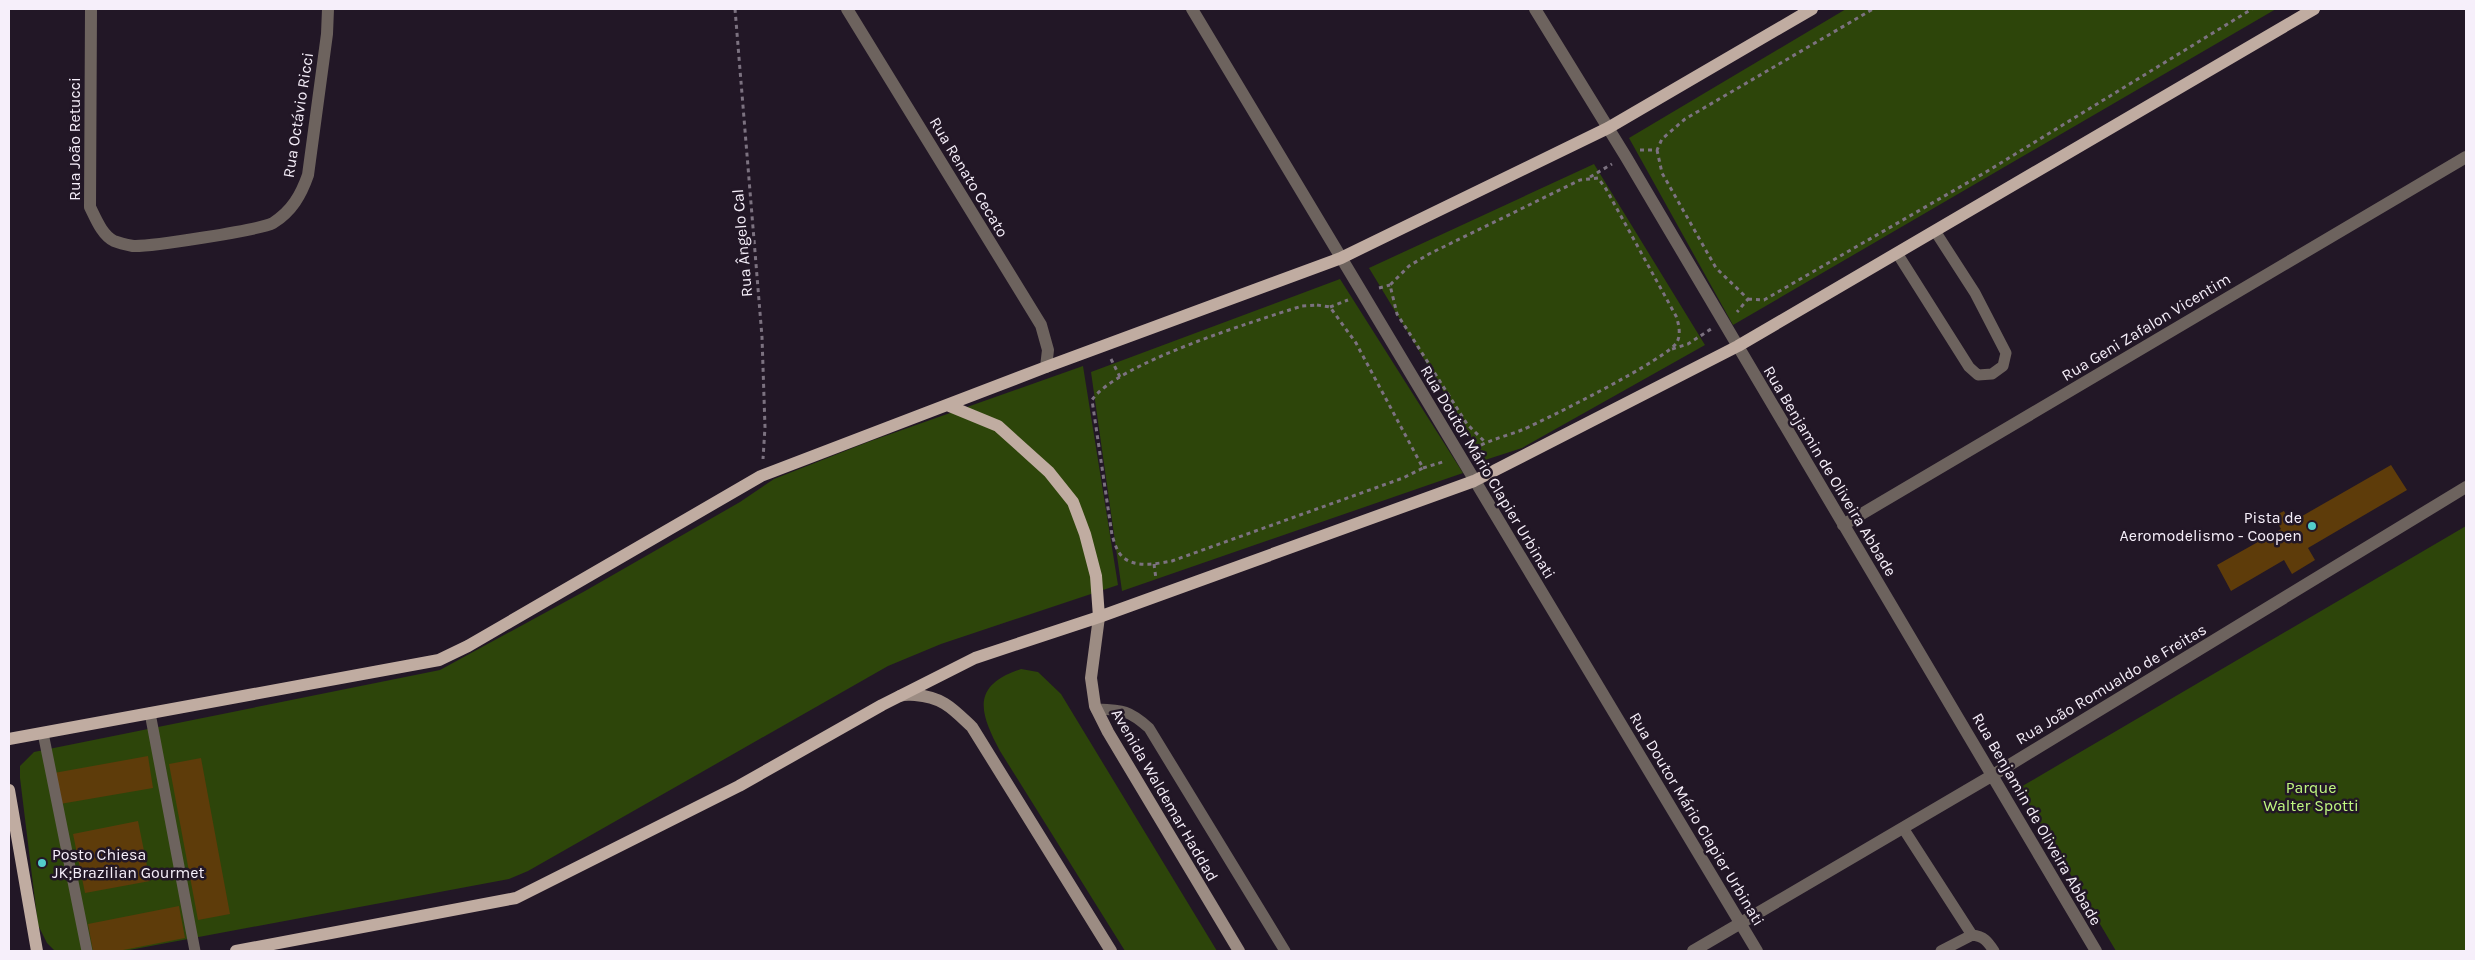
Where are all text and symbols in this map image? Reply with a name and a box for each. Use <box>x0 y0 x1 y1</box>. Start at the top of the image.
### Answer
street label: Rua Octávio Ricci <box>279 51 317 179</box>
street label: Rua João Retucci <box>65 77 84 201</box>
street label: Rua Renato Cecato <box>926 113 1012 241</box>
street label: Rua Ângelo Cal <box>728 188 756 298</box>
street label: Rua Geni Zafalon Vicentim <box>2058 269 2234 385</box>
street label: Rua Doutor Mário Clapier Urbinati <box>1417 362 1559 582</box>
street label: Rua Benjamin de Oliveira Abbade <box>1760 362 1900 580</box>
place label: Pista de Aeromodelismo - Coopen <box>2120 508 2302 545</box>
marker: Pista de Aeromodelismo - Coopen <box>2306 520 2318 532</box>
street label: Rua João Romualdo de Freitas <box>2012 619 2210 749</box>
street label: Avenida Waldemar Haddad <box>1108 705 1222 885</box>
street label: Rua Doutor Mário Clapier Urbinati <box>1626 709 1768 929</box>
street label: Rua Benjamin de Oliveira Abbade <box>1968 709 2106 929</box>
park label: Parque Walter Spotti <box>2263 778 2359 815</box>
place label: Posto Chiesa JK;Brazilian Gourmet <box>52 845 204 882</box>
marker: Posto Chiesa JK;Brazilian Gourmet <box>36 857 48 869</box>

